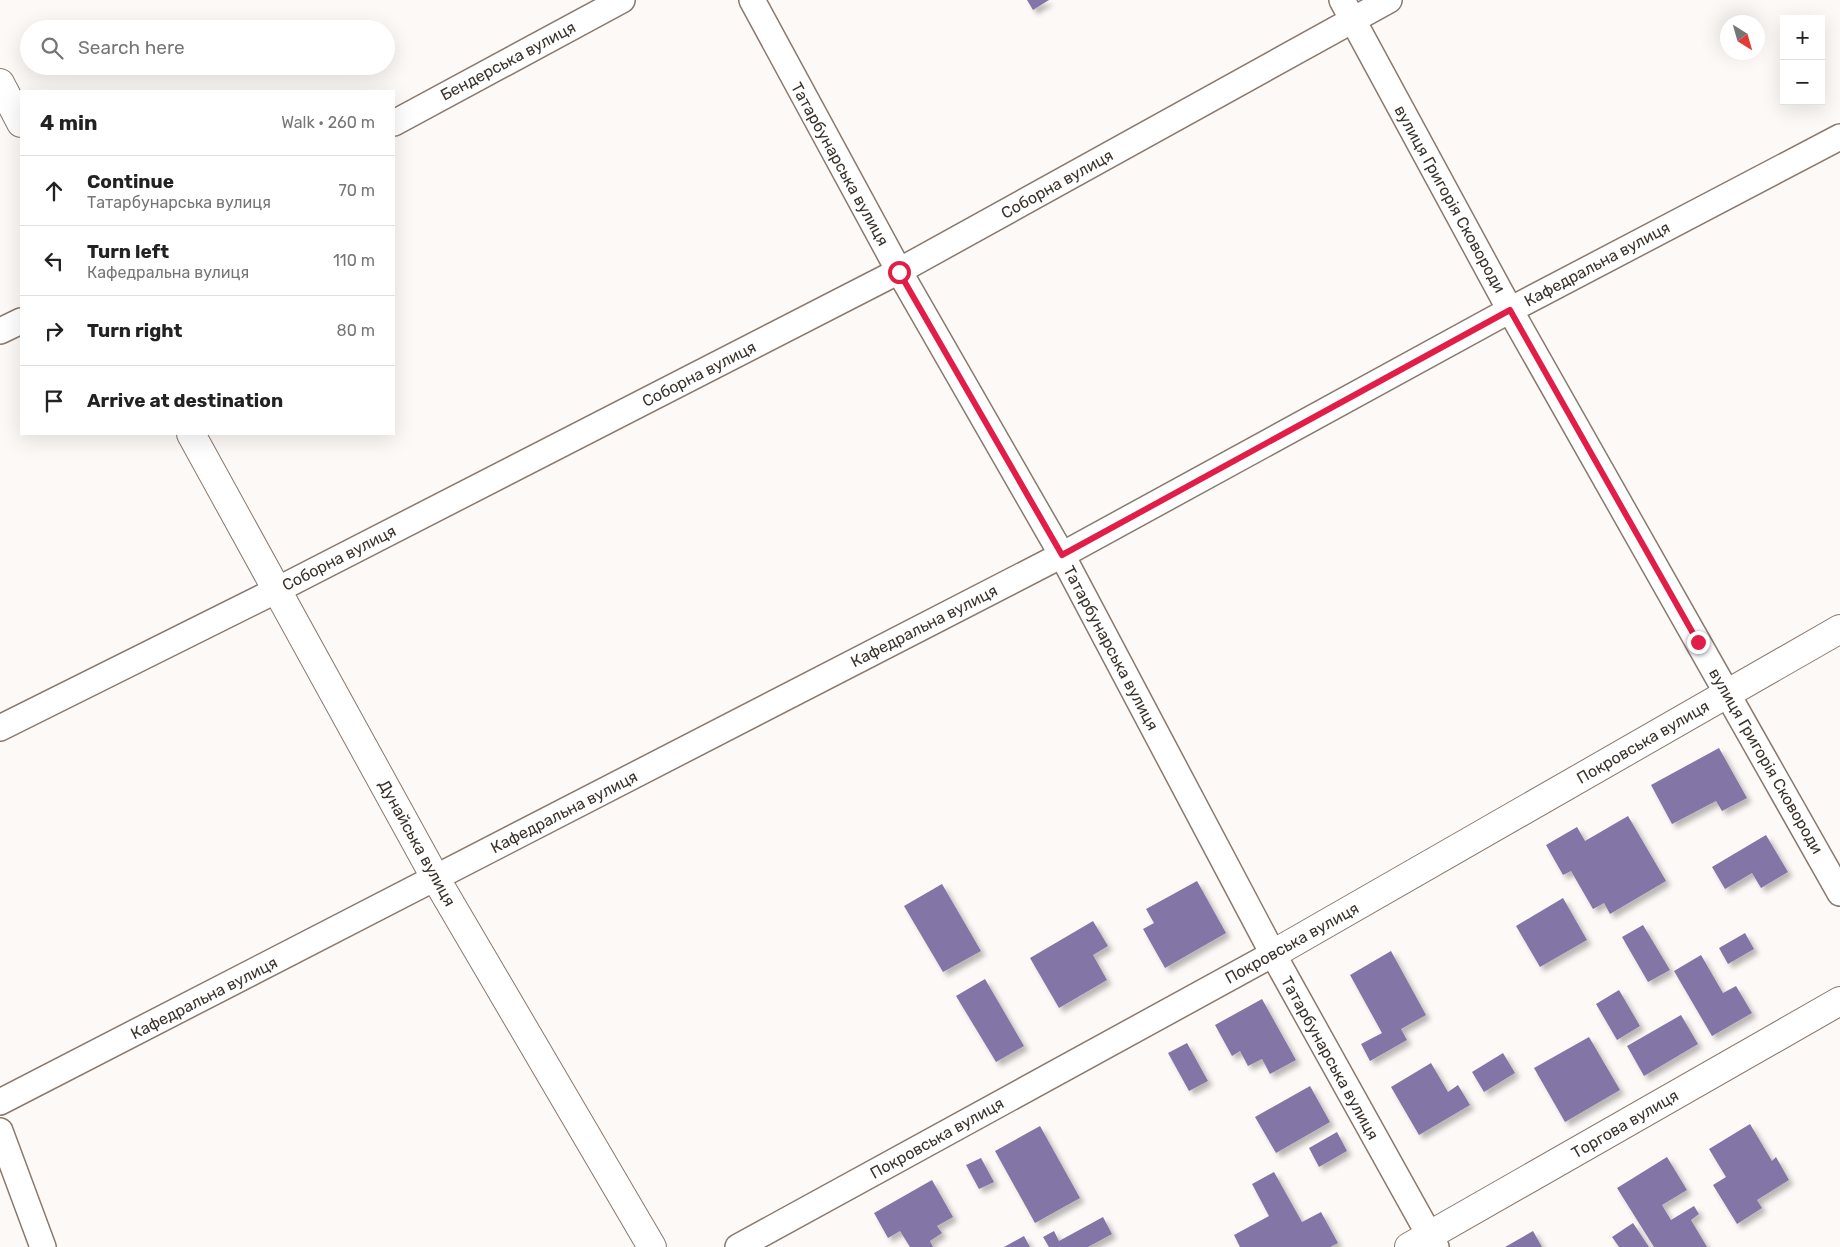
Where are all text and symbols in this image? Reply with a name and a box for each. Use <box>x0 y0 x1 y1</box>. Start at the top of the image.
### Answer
north arrow <box>1720 15 1765 60</box>
map controls <box>1780 15 1825 105</box>
button: + <box>1780 15 1825 60</box>
street label: Бендерська вулиця <box>437 17 579 105</box>
search box <box>20 20 395 75</box>
icon: search <box>38 34 66 62</box>
text: Search here <box>78 36 185 59</box>
button: − <box>1780 60 1825 105</box>
street label: Татарбунарська вулиця <box>787 79 893 249</box>
street label: вулиця Григорія Сковороди <box>1390 102 1510 296</box>
text: 4 min <box>40 110 98 135</box>
text: Walk · 260 m <box>281 113 375 132</box>
street label: Соборна вулиця <box>998 145 1116 223</box>
text: Continue <box>87 170 174 193</box>
icon: ahead <box>40 177 68 205</box>
text: 70 m <box>338 181 375 200</box>
text: Татарбунарська вулиця <box>87 193 271 212</box>
street label: Кафедральна вулиця <box>1521 218 1673 310</box>
text: Turn left <box>87 240 169 263</box>
icon: left <box>40 247 68 275</box>
text: 110 m <box>333 251 375 270</box>
route start <box>888 261 911 284</box>
text: Кафедральна вулиця <box>87 263 249 282</box>
icon: right <box>40 317 68 345</box>
text: Turn right <box>87 319 182 342</box>
text: 80 m <box>337 321 375 340</box>
street label: Соборна вулиця <box>639 337 759 411</box>
icon: arrive <box>40 387 68 415</box>
text: Arrive at destination <box>87 389 283 412</box>
street label: Соборна вулиця <box>279 521 399 595</box>
street label: Татарбунарська вулиця <box>1059 562 1163 734</box>
street label: Кафедральна вулиця <box>847 581 1001 671</box>
route end <box>1687 631 1710 654</box>
street label: вулиця Григорія Сковороди <box>1705 665 1827 857</box>
street label: Покровська вулиця <box>1573 696 1713 788</box>
street label: Кафедральна вулиця <box>487 767 641 857</box>
street label: Дунайська вулиця <box>374 777 460 909</box>
street label: Покровська вулиця <box>1222 898 1362 988</box>
street label: Кафедральна вулиця <box>127 953 281 1043</box>
street label: Татарбунарська вулиця <box>1277 973 1383 1143</box>
street label: Торгова вулиця <box>1568 1086 1682 1162</box>
street label: Покровська вулиця <box>867 1093 1007 1183</box>

